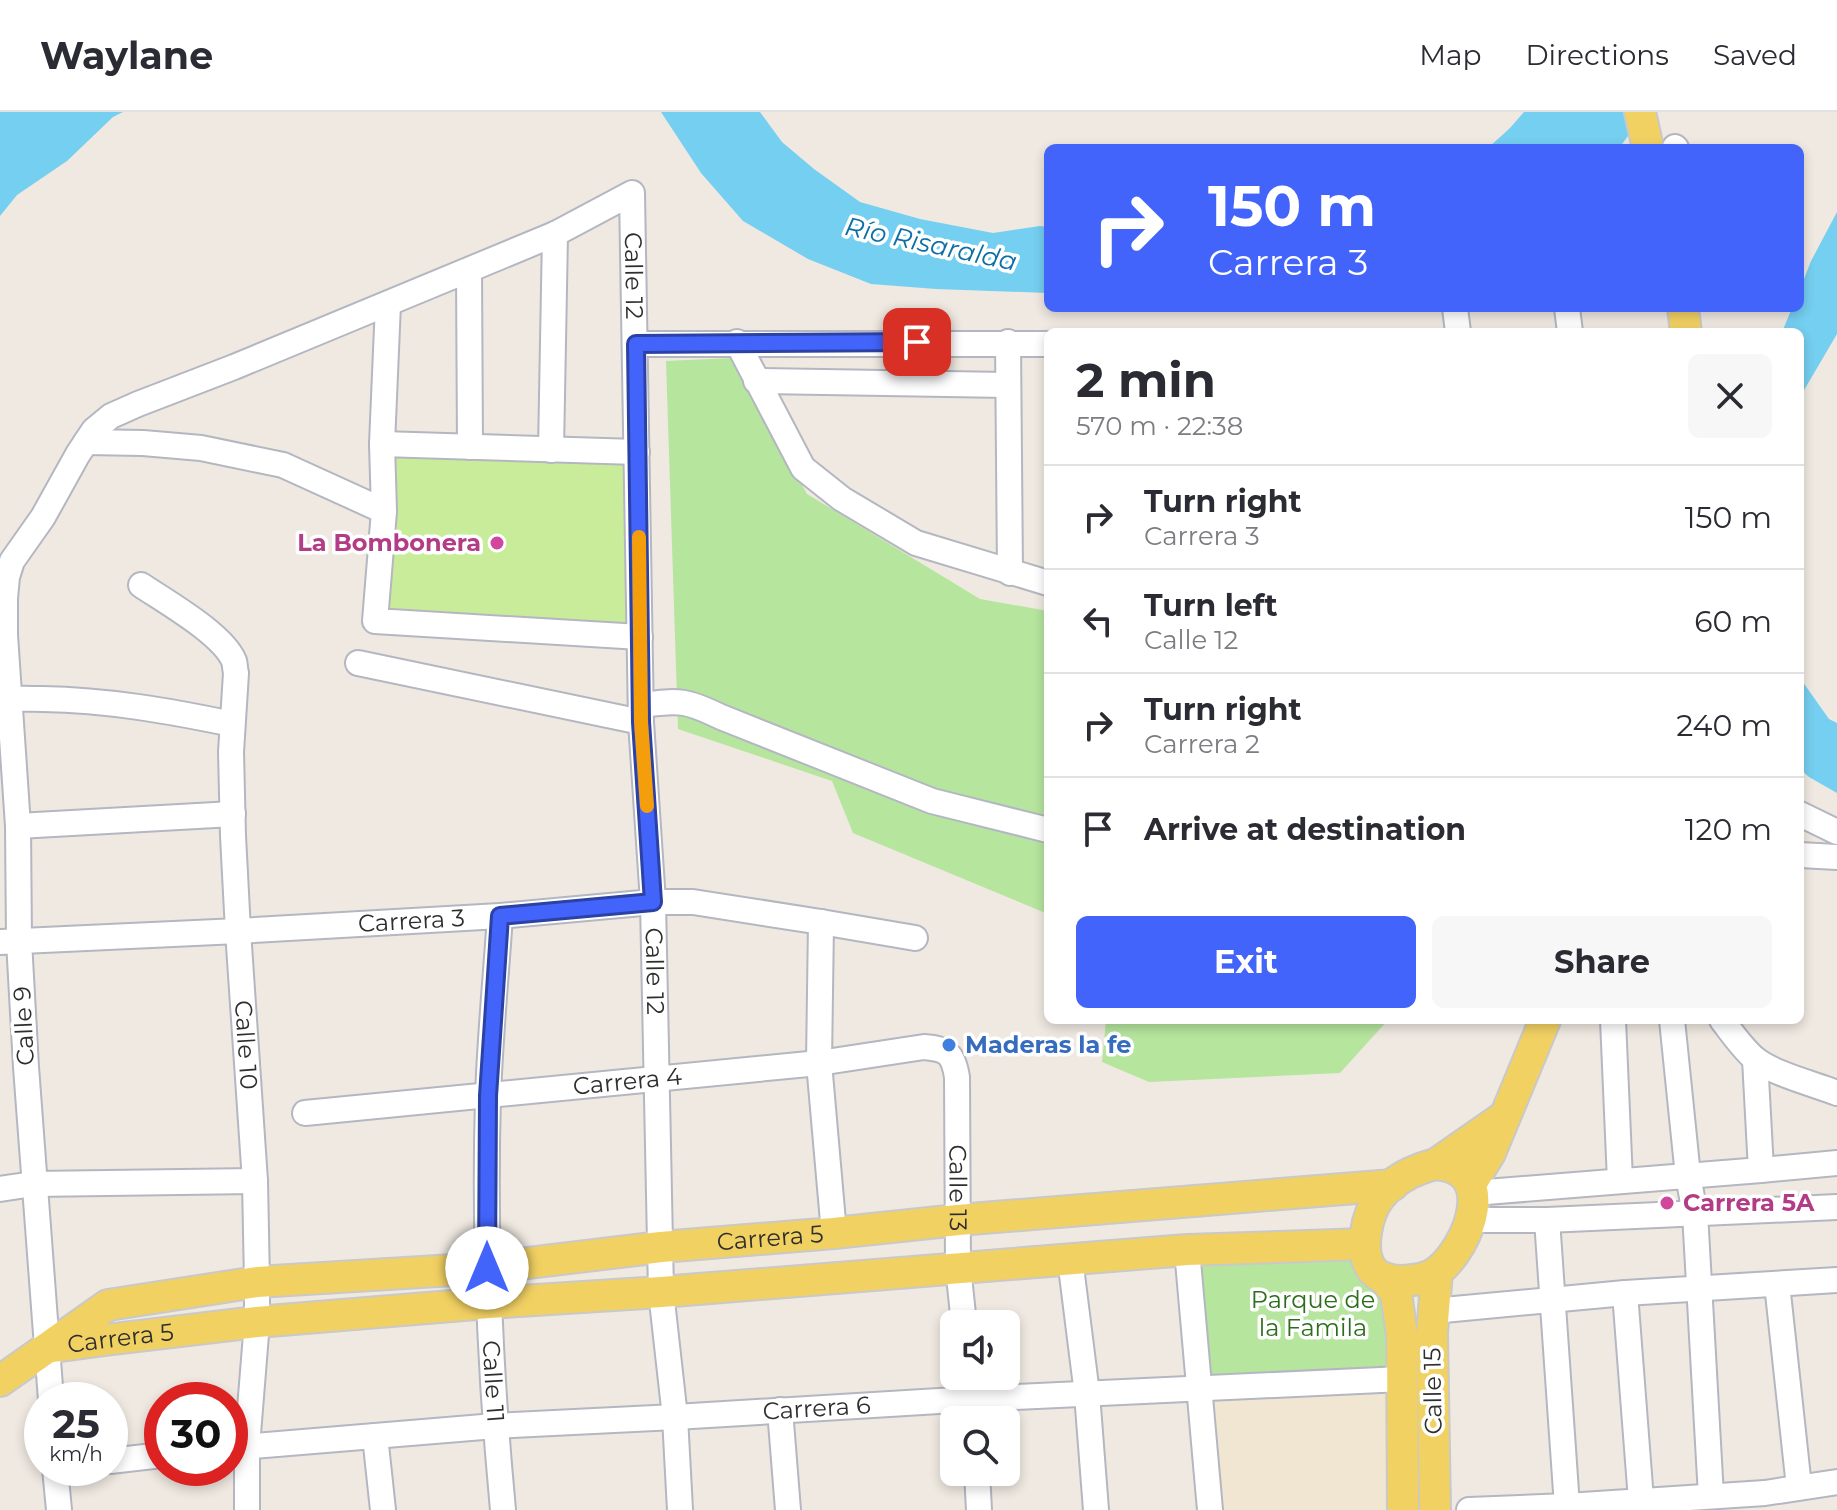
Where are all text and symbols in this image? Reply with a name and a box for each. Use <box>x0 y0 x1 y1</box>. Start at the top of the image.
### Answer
text: Waylane <box>40 32 213 79</box>
text: Map <box>1419 38 1481 72</box>
text: Directions <box>1525 38 1669 72</box>
text: Saved <box>1713 38 1797 72</box>
text: 150 m <box>1208 172 1376 240</box>
icon: right <box>1076 176 1180 280</box>
water label: Río Risaralda <box>842 210 1020 278</box>
street label: Calle 12 <box>619 232 649 319</box>
text: Carrera 3 <box>1208 240 1368 284</box>
pin <box>883 308 951 376</box>
icon: arrive <box>895 320 939 364</box>
text: 2 min <box>1076 351 1216 409</box>
button: close <box>1688 354 1772 438</box>
text: 570 m · 22:38 <box>1076 410 1243 442</box>
text: Turn right <box>1144 483 1301 520</box>
icon: right <box>1076 495 1120 539</box>
text: 150 m <box>1685 499 1772 536</box>
text: Carrera 3 <box>1144 520 1260 552</box>
place label: La Bombonera <box>297 528 481 557</box>
marker: La Bombonera <box>488 534 506 552</box>
text: Turn left <box>1144 587 1277 624</box>
icon: left <box>1076 599 1120 643</box>
text: 60 m <box>1694 603 1772 640</box>
text: Calle 12 <box>1144 624 1238 656</box>
text: Turn right <box>1144 691 1301 728</box>
icon: right <box>1076 703 1120 747</box>
text: 240 m <box>1676 707 1772 744</box>
text: Carrera 2 <box>1144 728 1260 760</box>
icon: arrive <box>1076 807 1120 851</box>
text: Arrive at destination <box>1144 811 1466 848</box>
text: 120 m <box>1685 811 1772 848</box>
street label: Carrera 3 <box>357 903 466 938</box>
button: Exit <box>1076 916 1416 1008</box>
button: Share <box>1432 916 1772 1008</box>
street label: Calle 12 <box>640 927 670 1015</box>
street label: Calle 9 <box>7 986 40 1066</box>
street label: Calle 10 <box>229 999 264 1090</box>
place label: Maderas la fe <box>965 1030 1131 1059</box>
marker: Maderas la fe <box>940 1036 958 1054</box>
street label: Carrera 4 <box>572 1061 683 1101</box>
street label: Calle 13 <box>943 1144 973 1231</box>
place label: Carrera 5A <box>1683 1188 1815 1217</box>
marker: Carrera 5A <box>1658 1194 1676 1212</box>
street label: Carrera 5 <box>716 1219 825 1256</box>
position arrow <box>445 1226 529 1310</box>
park label: Parque de la Famila <box>1251 1285 1375 1342</box>
map controls <box>940 1310 1020 1486</box>
button: sound <box>940 1310 1020 1390</box>
street label: Carrera 5 <box>65 1317 175 1359</box>
street label: Calle 11 <box>477 1340 511 1423</box>
street label: Calle 15 <box>1417 1347 1448 1435</box>
speed limit sign: 30 <box>144 1382 248 1486</box>
street label: Carrera 6 <box>762 1390 871 1426</box>
text: 25 <box>52 1399 100 1448</box>
button: search <box>940 1406 1020 1486</box>
text: km/h <box>49 1442 103 1466</box>

